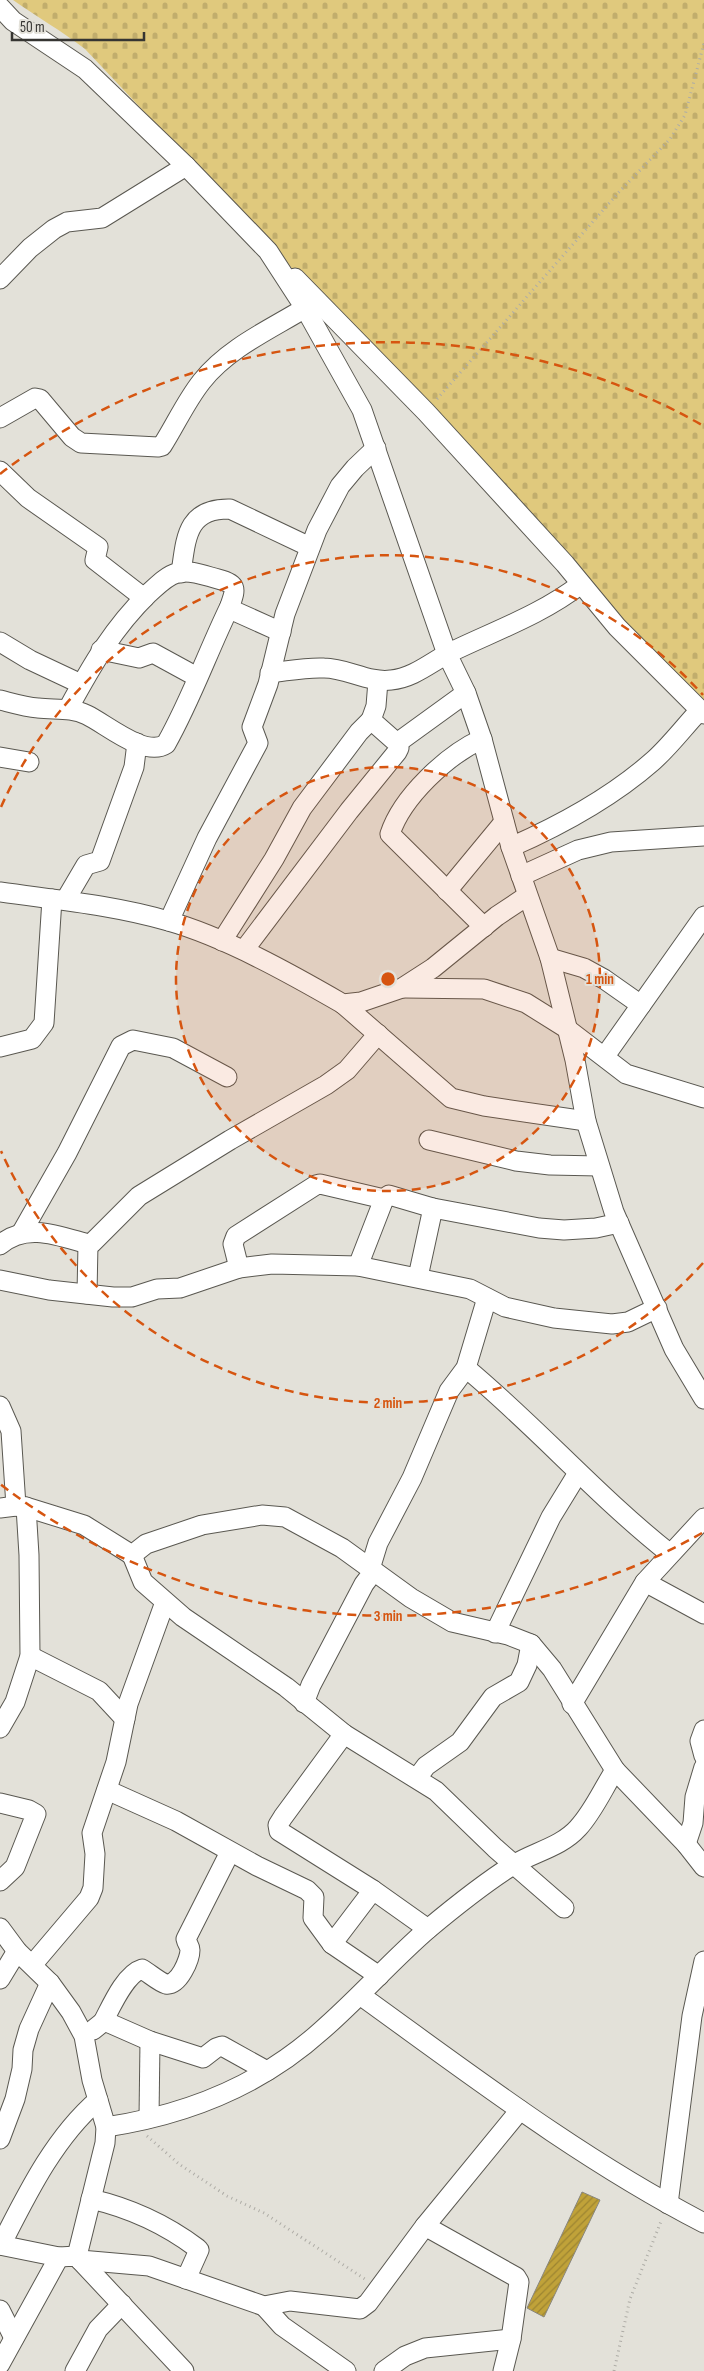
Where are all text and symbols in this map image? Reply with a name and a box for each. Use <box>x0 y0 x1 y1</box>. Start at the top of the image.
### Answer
scale bar <box>12 10 145 42</box>
text: 50 m <box>20 18 45 37</box>
centre of rings <box>379 970 397 988</box>
text: 1 min <box>586 970 614 989</box>
text: 2 min <box>374 1394 402 1413</box>
text: 3 min <box>374 1607 402 1626</box>

